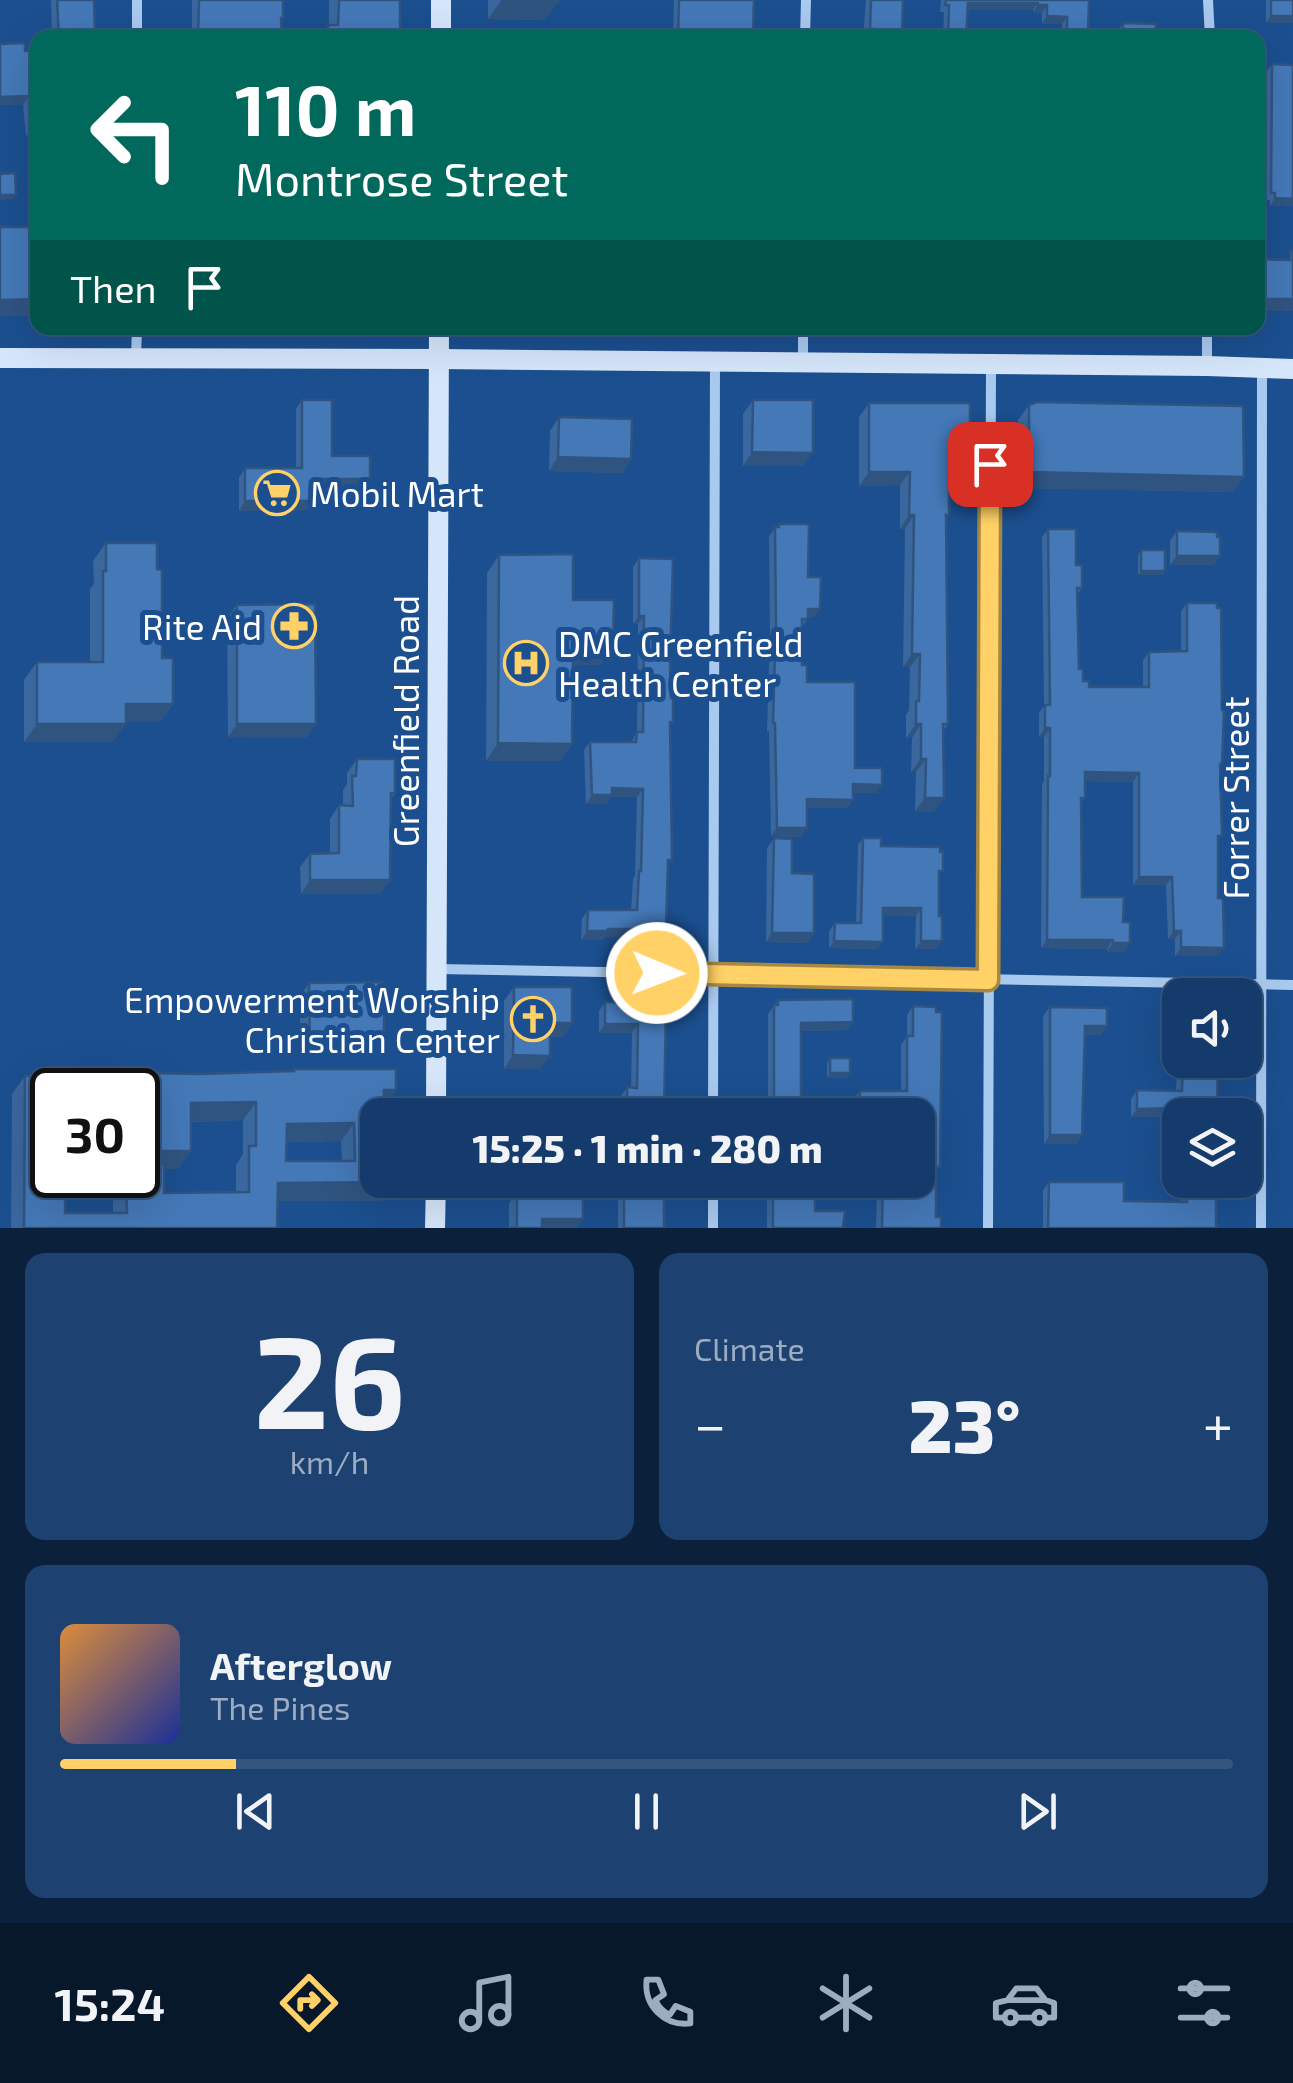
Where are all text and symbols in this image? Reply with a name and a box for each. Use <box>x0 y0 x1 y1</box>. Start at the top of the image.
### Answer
text: 110 m <box>235 66 416 150</box>
icon: left <box>70 70 200 200</box>
text: Montrose Street <box>235 151 568 205</box>
icon: arrive <box>177 260 232 315</box>
text: Then <box>70 265 157 311</box>
pin <box>948 422 1033 507</box>
icon: arrive <box>963 437 1018 492</box>
supermarket icon: Mobil Mart <box>254 470 300 516</box>
place label: Mobil Mart <box>310 472 484 514</box>
street label: Greenfield Road <box>384 595 426 847</box>
pharmacy icon: Rite Aid <box>271 603 317 649</box>
place label: Rite Aid <box>142 605 262 647</box>
place label: DMC Greenfield Health Center <box>558 622 804 704</box>
hospital icon: DMC Greenfield Health Center <box>503 640 549 686</box>
street label: Forrer Street <box>1214 697 1256 899</box>
position arrow <box>605 921 709 1025</box>
place label: Empowerment Worship Christian Center <box>124 978 500 1060</box>
map controls <box>1162 978 1262 1198</box>
button: sound <box>1162 978 1262 1078</box>
church icon: Empowerment Worship Christian Center <box>510 996 556 1042</box>
speed limit sign: 30 <box>30 1068 160 1198</box>
button: layers <box>1162 1098 1262 1198</box>
text: 15:25 · 1 min · 280 m <box>472 1125 823 1171</box>
text: 26 <box>253 1299 406 1455</box>
text: Climate <box>694 1329 805 1367</box>
text: 23° <box>908 1378 1021 1468</box>
text: − <box>694 1390 726 1456</box>
text: + <box>1203 1390 1233 1456</box>
text: km/h <box>290 1442 369 1480</box>
text: Afterglow <box>210 1642 392 1688</box>
text: The Pines <box>210 1688 350 1726</box>
icon: previous <box>228 1784 283 1839</box>
icon: pause <box>619 1784 674 1839</box>
icon: next <box>1010 1784 1065 1839</box>
icon: directions <box>274 1968 344 2038</box>
icon: music <box>453 1968 523 2038</box>
icon: phone <box>632 1968 702 2038</box>
icon: climate <box>811 1968 881 2038</box>
icon: car <box>990 1968 1060 2038</box>
icon: filters <box>1169 1968 1239 2038</box>
text: 15:24 <box>54 1976 165 2030</box>

